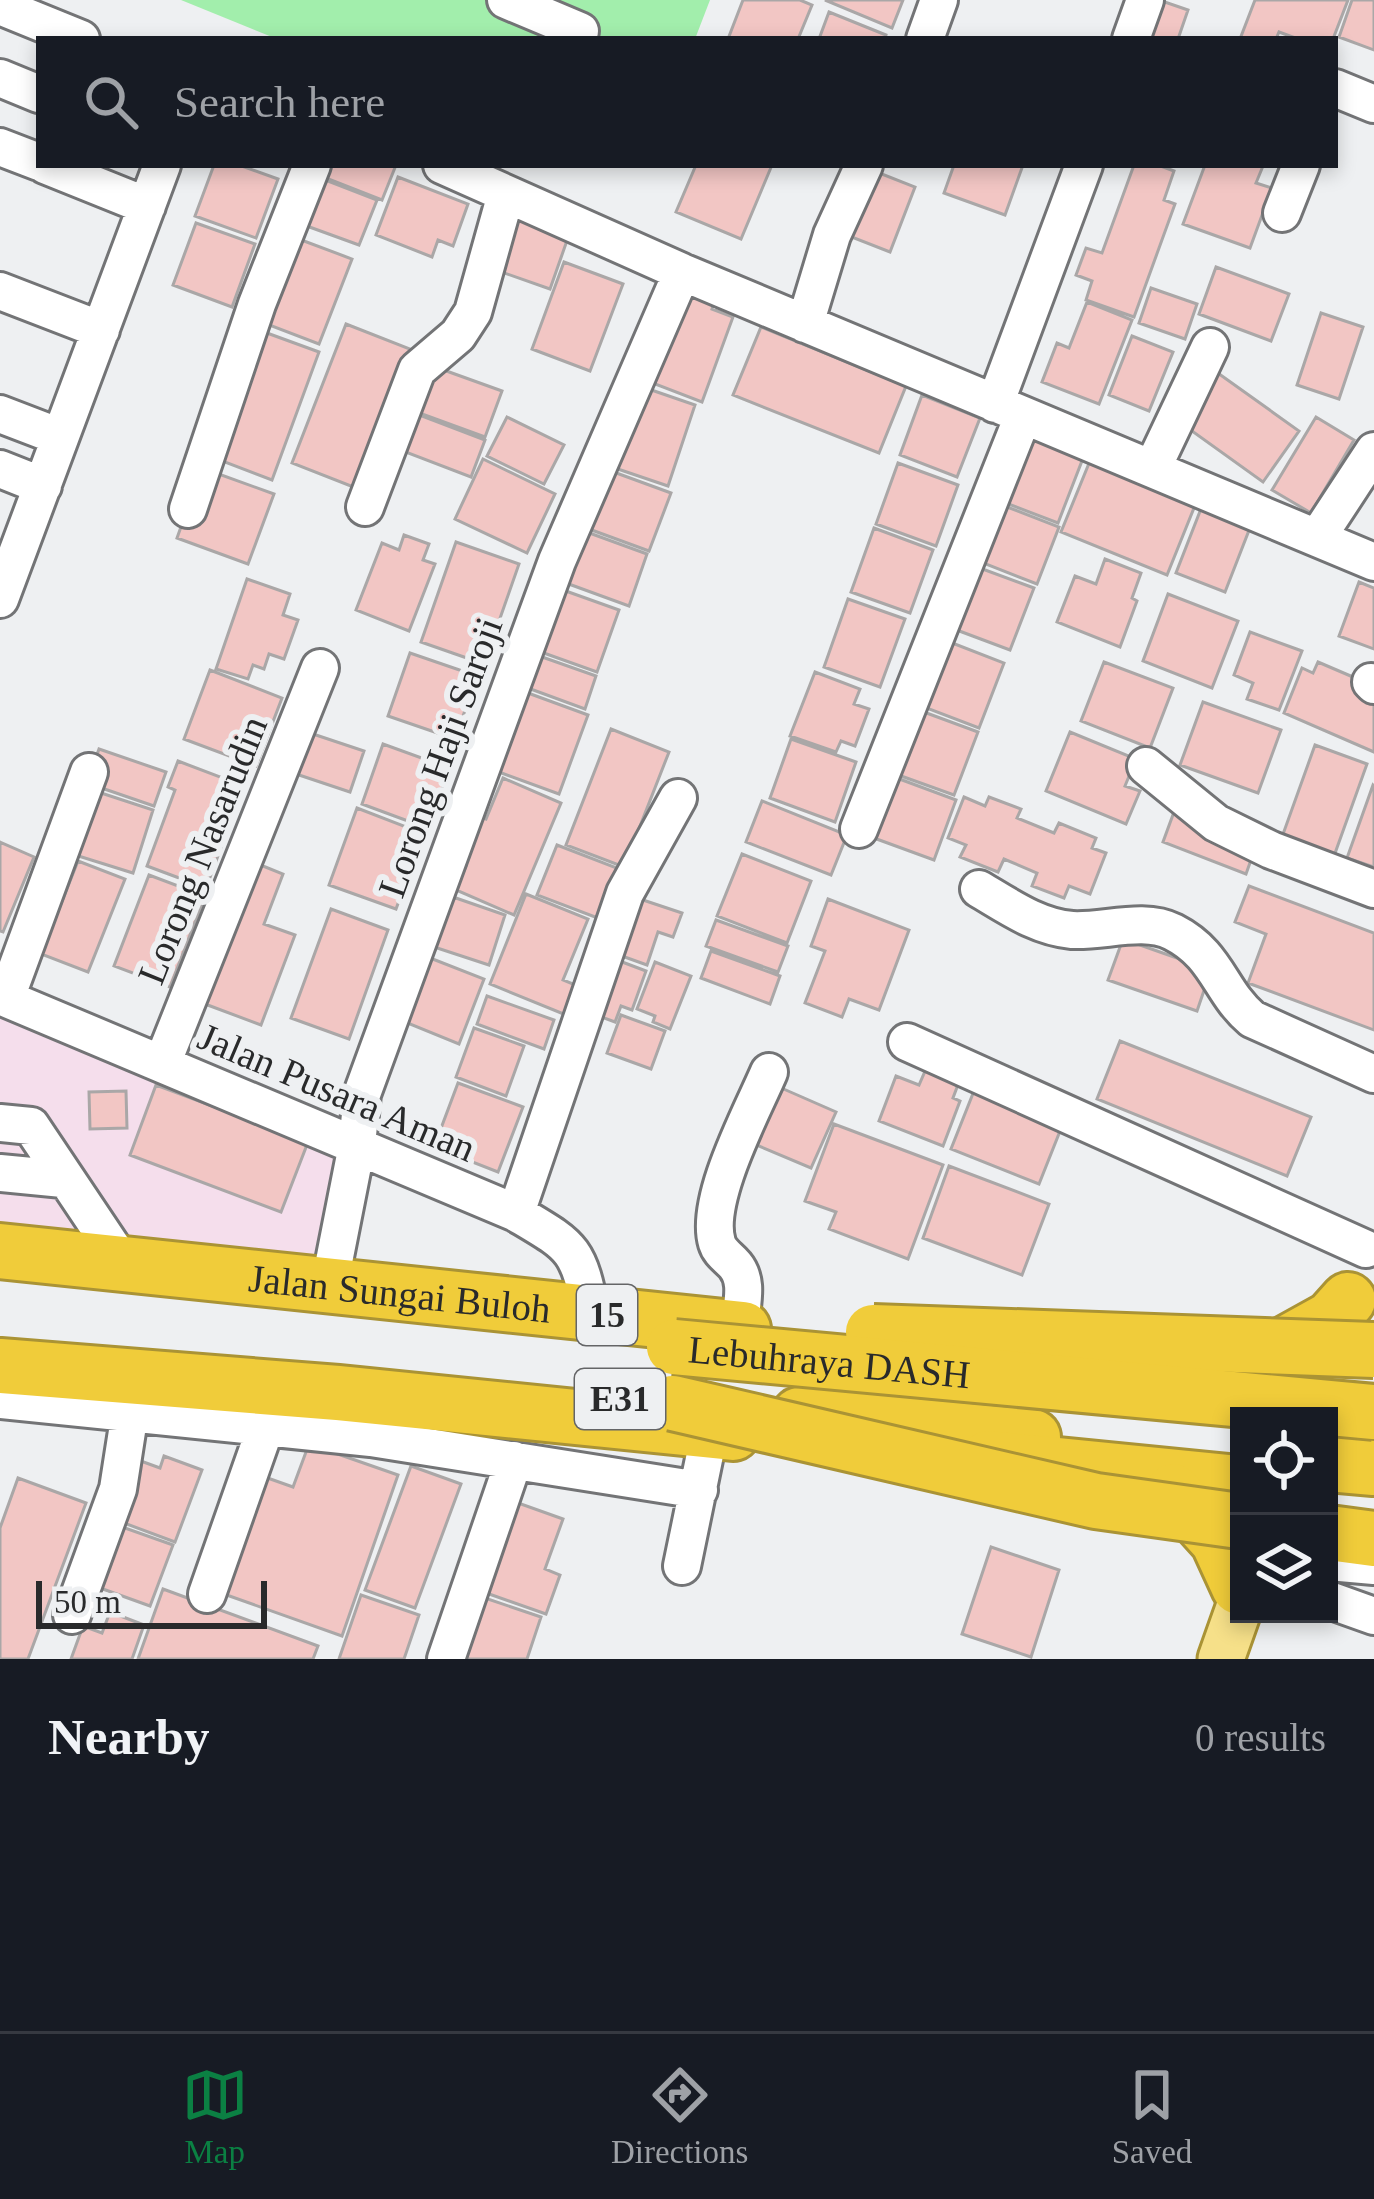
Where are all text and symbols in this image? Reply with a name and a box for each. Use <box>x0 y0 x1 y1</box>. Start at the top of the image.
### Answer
search box <box>36 36 1338 168</box>
icon: search <box>78 69 144 135</box>
text: Search here <box>174 77 385 127</box>
street label: Lorong Haji Saroji <box>369 611 512 903</box>
street label: Lorong Nasarudin <box>129 710 276 990</box>
street label: Jalan Pusara Aman <box>192 1014 482 1170</box>
street label: Jalan Sungai Buloh <box>247 1256 553 1330</box>
road number: 15 <box>577 1285 637 1345</box>
street label: Lebuhraya DASH <box>687 1327 972 1396</box>
road number: E31 <box>575 1369 665 1429</box>
map controls <box>1230 1407 1338 1623</box>
button: locate <box>1230 1407 1338 1515</box>
button: layers <box>1230 1515 1338 1623</box>
scale bar <box>36 1575 267 1628</box>
text: 50 m <box>54 1584 121 1620</box>
text: Nearby <box>48 1709 209 1765</box>
text: 0 results <box>1195 1716 1326 1759</box>
tab: Map <box>182 2062 248 2171</box>
tab: Directions <box>611 2062 748 2171</box>
tab: Saved <box>1112 2062 1192 2171</box>

